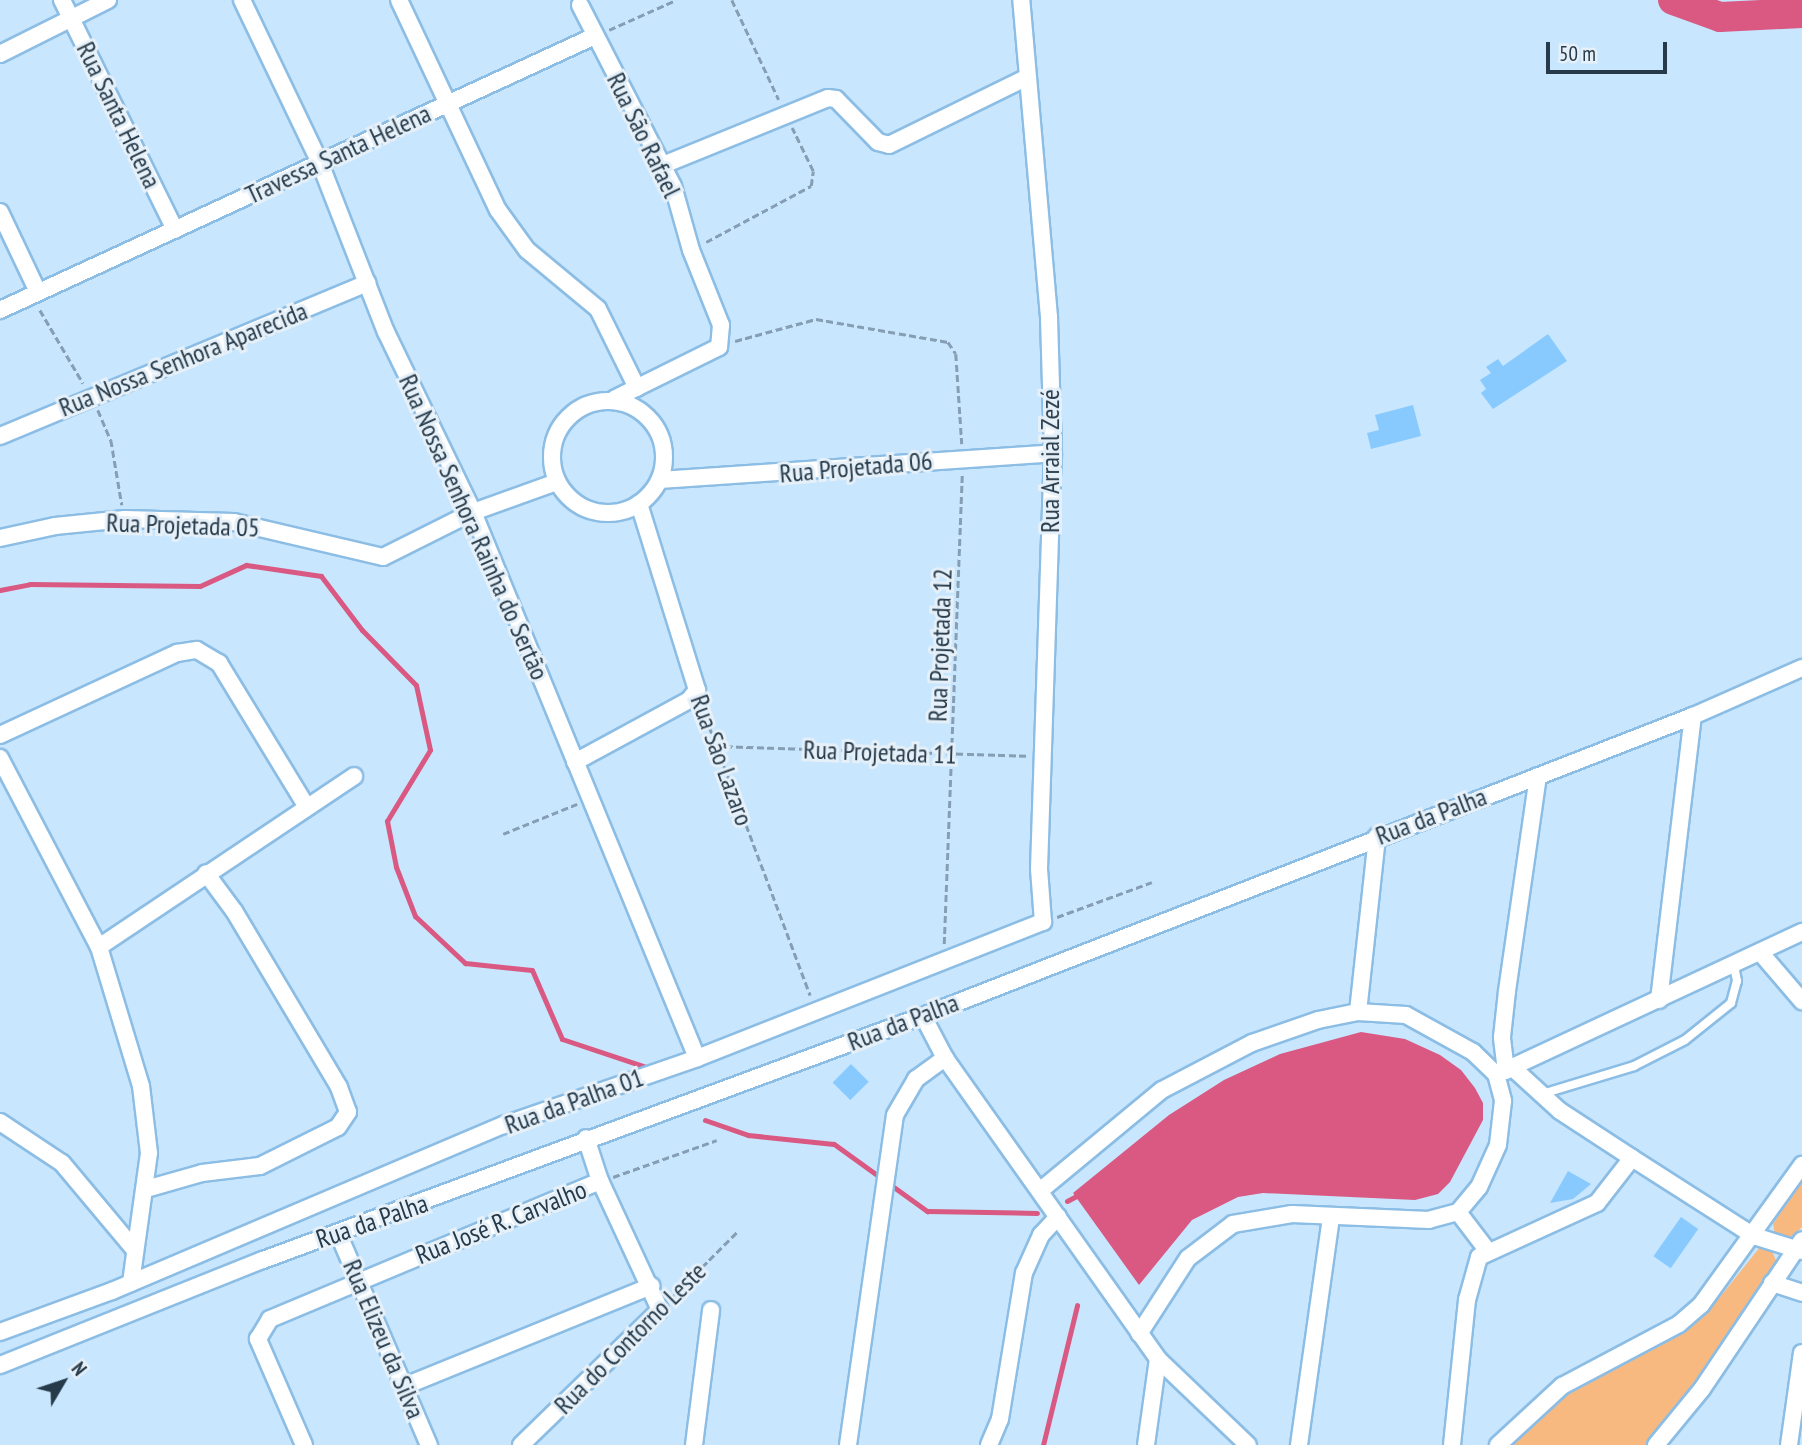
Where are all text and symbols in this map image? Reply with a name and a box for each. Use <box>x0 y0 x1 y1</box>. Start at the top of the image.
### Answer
scale bar <box>1550 28 1671 72</box>
street label: Rua Santa Helena <box>70 37 168 193</box>
text: 50 m <box>1559 40 1596 67</box>
street label: Rua São Rafael <box>600 68 688 202</box>
street label: Travessa Santa Helena <box>241 97 435 211</box>
street label: Rua Nossa Senhora Aparecida <box>54 295 312 423</box>
street label: Rua Nossa Senhora Rainha do Sertão <box>392 369 556 685</box>
street label: Rua Arraial Zezé <box>1034 389 1066 533</box>
street label: Rua Projetada 06 <box>778 445 934 489</box>
street label: Rua Projetada 05 <box>106 507 260 543</box>
street label: Rua Projetada 12 <box>922 568 958 722</box>
street label: Rua São Lazaro <box>684 690 760 830</box>
street label: Rua Projetada 11 <box>803 734 957 770</box>
street label: Rua da Palha <box>1371 781 1491 851</box>
street label: Rua da Palha <box>843 987 963 1057</box>
street label: Rua da Palha 01 <box>500 1062 648 1140</box>
street label: Rua José R. Carvalho <box>410 1173 592 1271</box>
street label: Rua da Palha <box>312 1187 432 1255</box>
street label: Rua Elizeu da Silva <box>337 1255 431 1423</box>
street label: Rua do Contorno Leste <box>548 1256 712 1420</box>
north arrow <box>28 1347 98 1417</box>
text: N <box>67 1357 92 1380</box>

